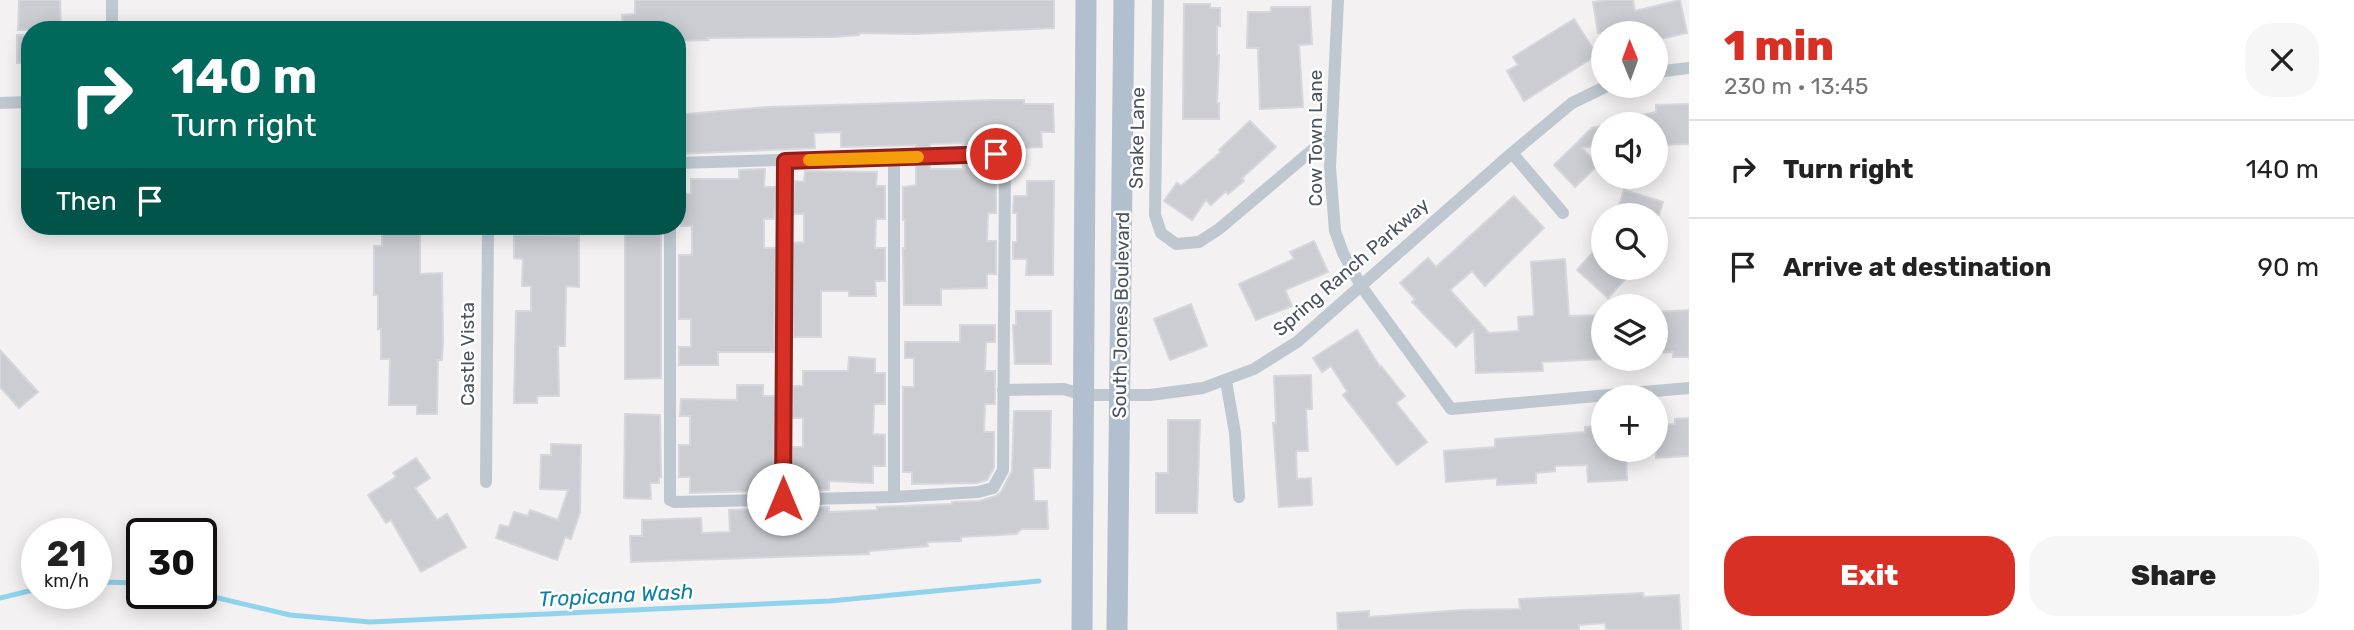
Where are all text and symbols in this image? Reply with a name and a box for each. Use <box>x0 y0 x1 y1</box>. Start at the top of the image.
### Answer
north arrow <box>1591 21 1668 98</box>
map controls <box>1591 21 1668 462</box>
text: 1 min <box>1724 21 1834 71</box>
button: close <box>2245 23 2319 97</box>
text: 140 m <box>171 47 317 105</box>
icon: right <box>56 49 147 140</box>
street label: Cow Town Lane <box>1304 70 1327 206</box>
text: 230 m · 13:45 <box>1724 72 1868 100</box>
street label: Snake Lane <box>1125 87 1149 189</box>
text: Turn right <box>171 106 316 144</box>
button: sound <box>1591 112 1668 189</box>
pin <box>966 124 1026 184</box>
icon: arrive <box>977 135 1015 173</box>
icon: right <box>1724 150 1762 188</box>
text: Turn right <box>1783 154 1913 185</box>
text: 140 m <box>2246 154 2319 185</box>
icon: arrive <box>131 182 169 220</box>
text: Then <box>56 186 117 217</box>
street label: Spring Ranch Parkway <box>1268 193 1434 341</box>
button: search <box>1591 203 1668 280</box>
street label: South Jones Boulevard <box>1108 212 1134 418</box>
icon: arrive <box>1724 248 1762 286</box>
text: Arrive at destination <box>1783 252 2051 283</box>
text: 90 m <box>2258 252 2319 283</box>
button: layers <box>1591 294 1668 371</box>
street label: Castle Vista <box>456 302 479 406</box>
button: + <box>1591 385 1668 462</box>
position arrow <box>746 462 820 536</box>
speed limit sign: 30 <box>126 518 217 609</box>
text: 21 <box>46 533 87 575</box>
button: Exit <box>1724 536 2015 616</box>
button: Share <box>2029 536 2319 616</box>
text: km/h <box>44 570 89 592</box>
water label: Tropicana Wash <box>538 578 694 612</box>

